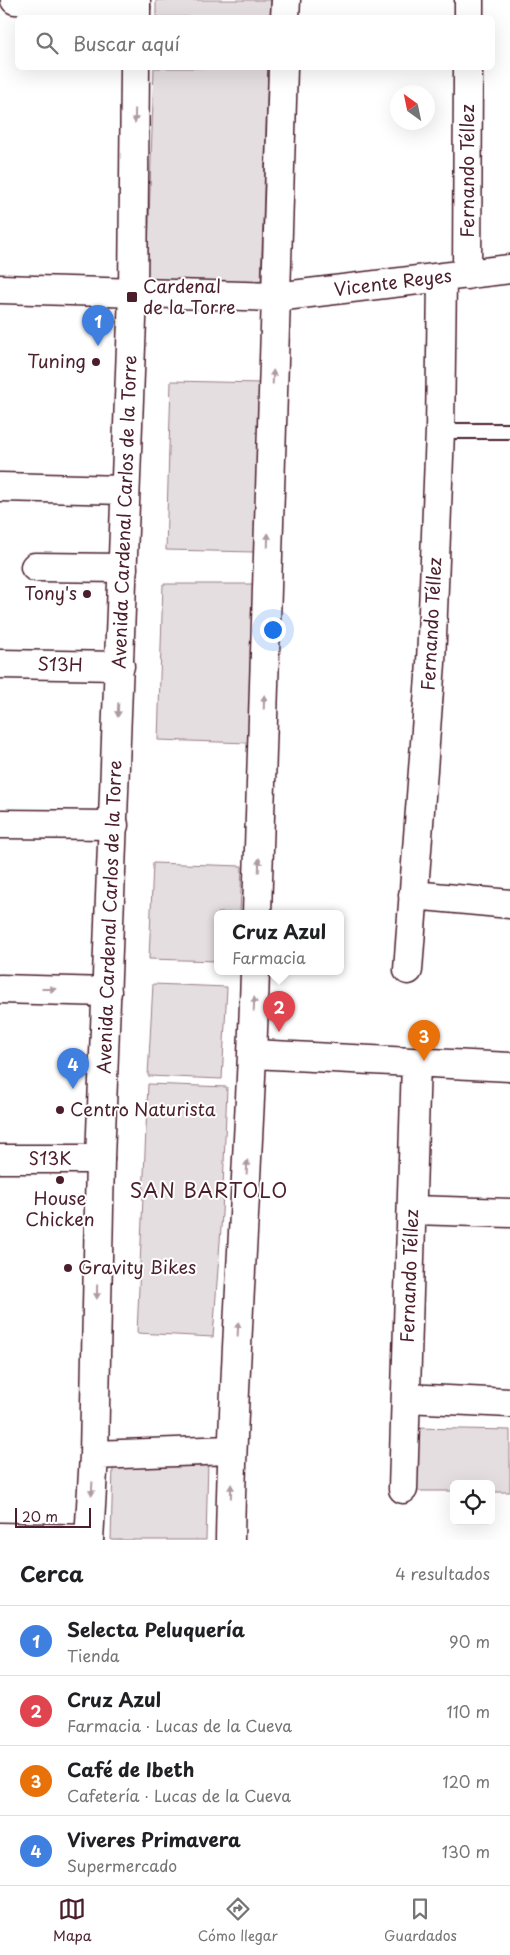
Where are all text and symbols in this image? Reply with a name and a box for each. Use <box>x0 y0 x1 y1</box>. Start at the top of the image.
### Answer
search box <box>15 15 495 70</box>
icon: search <box>33 29 61 57</box>
text: Buscar aquí <box>73 29 180 57</box>
north arrow <box>390 85 435 130</box>
street label: Fernando Téllez <box>453 104 480 238</box>
one-way arrow <box>130 108 138 124</box>
street label: Vicente Reyes <box>332 261 453 302</box>
place label: Cardenal de la Torre <box>143 272 236 320</box>
marker: Cardenal de la Torre <box>125 290 139 304</box>
pin: 1 <box>82 305 114 346</box>
place label: Tuning <box>27 347 86 374</box>
street label: Avenida Cardenal Carlos de la Torre <box>105 355 142 669</box>
marker: Tuning <box>90 356 102 368</box>
one-way arrow <box>270 369 278 385</box>
one-way arrow <box>265 531 273 547</box>
street label: Fernando Téllez <box>414 556 448 691</box>
place label: Tony's <box>24 579 77 606</box>
marker: Tony's <box>81 588 93 600</box>
your location <box>260 617 286 643</box>
street label: S13H <box>37 650 83 677</box>
one-way arrow <box>260 694 268 710</box>
one-way arrow <box>114 702 122 718</box>
street label: Avenida Cardenal Carlos de la Torre <box>90 760 127 1074</box>
one-way arrow <box>255 856 263 872</box>
popup <box>214 910 344 975</box>
text: Cruz Azul <box>232 917 326 945</box>
text: Farmacia <box>232 945 306 969</box>
one-way arrow <box>41 985 57 993</box>
pin: 2 <box>263 991 295 1032</box>
one-way arrow <box>251 996 259 1012</box>
pin: 3 <box>408 1020 440 1061</box>
pin: 4 <box>57 1048 89 1089</box>
place label: Centro Naturista <box>70 1095 216 1122</box>
marker: Centro Naturista <box>54 1104 66 1116</box>
street label: S13K <box>28 1144 72 1171</box>
one-way arrow <box>243 1158 251 1174</box>
marker: House Chicken <box>54 1174 66 1186</box>
district label: SAN BARTOLO <box>130 1175 288 1205</box>
place label: House Chicken <box>25 1184 95 1232</box>
street label: Fernando Téllez <box>393 1208 424 1343</box>
place label: Gravity Bikes <box>78 1253 196 1280</box>
marker: Gravity Bikes <box>62 1262 74 1274</box>
one-way arrow <box>93 1284 101 1300</box>
one-way arrow <box>234 1321 242 1337</box>
map controls <box>450 1480 495 1525</box>
button: locate <box>450 1480 495 1525</box>
one-way arrow <box>87 1482 95 1498</box>
one-way arrow <box>227 1483 235 1499</box>
scale bar <box>15 1505 91 1528</box>
text: 20 m <box>22 1506 58 1527</box>
text: Cerca <box>20 1557 84 1589</box>
text: 4 resultados <box>395 1561 490 1585</box>
text: Selecta Peluquería <box>67 1615 245 1643</box>
text: 1 <box>32 1629 40 1653</box>
text: 90 m <box>449 1629 490 1653</box>
text: Tienda <box>67 1643 120 1667</box>
text: Cruz Azul <box>67 1685 161 1713</box>
text: 2 <box>30 1699 42 1723</box>
text: 110 m <box>447 1699 490 1723</box>
text: Farmacia · Lucas de la Cueva <box>67 1713 292 1737</box>
text: Café de Ibeth <box>67 1755 194 1783</box>
text: 3 <box>31 1769 41 1793</box>
text: 120 m <box>443 1769 490 1793</box>
text: Cafetería · Lucas de la Cueva <box>67 1783 291 1807</box>
text: Viveres Primavera <box>67 1825 241 1853</box>
text: 4 <box>31 1839 41 1863</box>
text: 130 m <box>442 1839 490 1863</box>
text: Supermercado <box>67 1853 177 1877</box>
tab: Mapa <box>53 1895 92 1946</box>
tab: Cómo llegar <box>198 1895 278 1946</box>
tab: Guardados <box>384 1895 457 1946</box>

